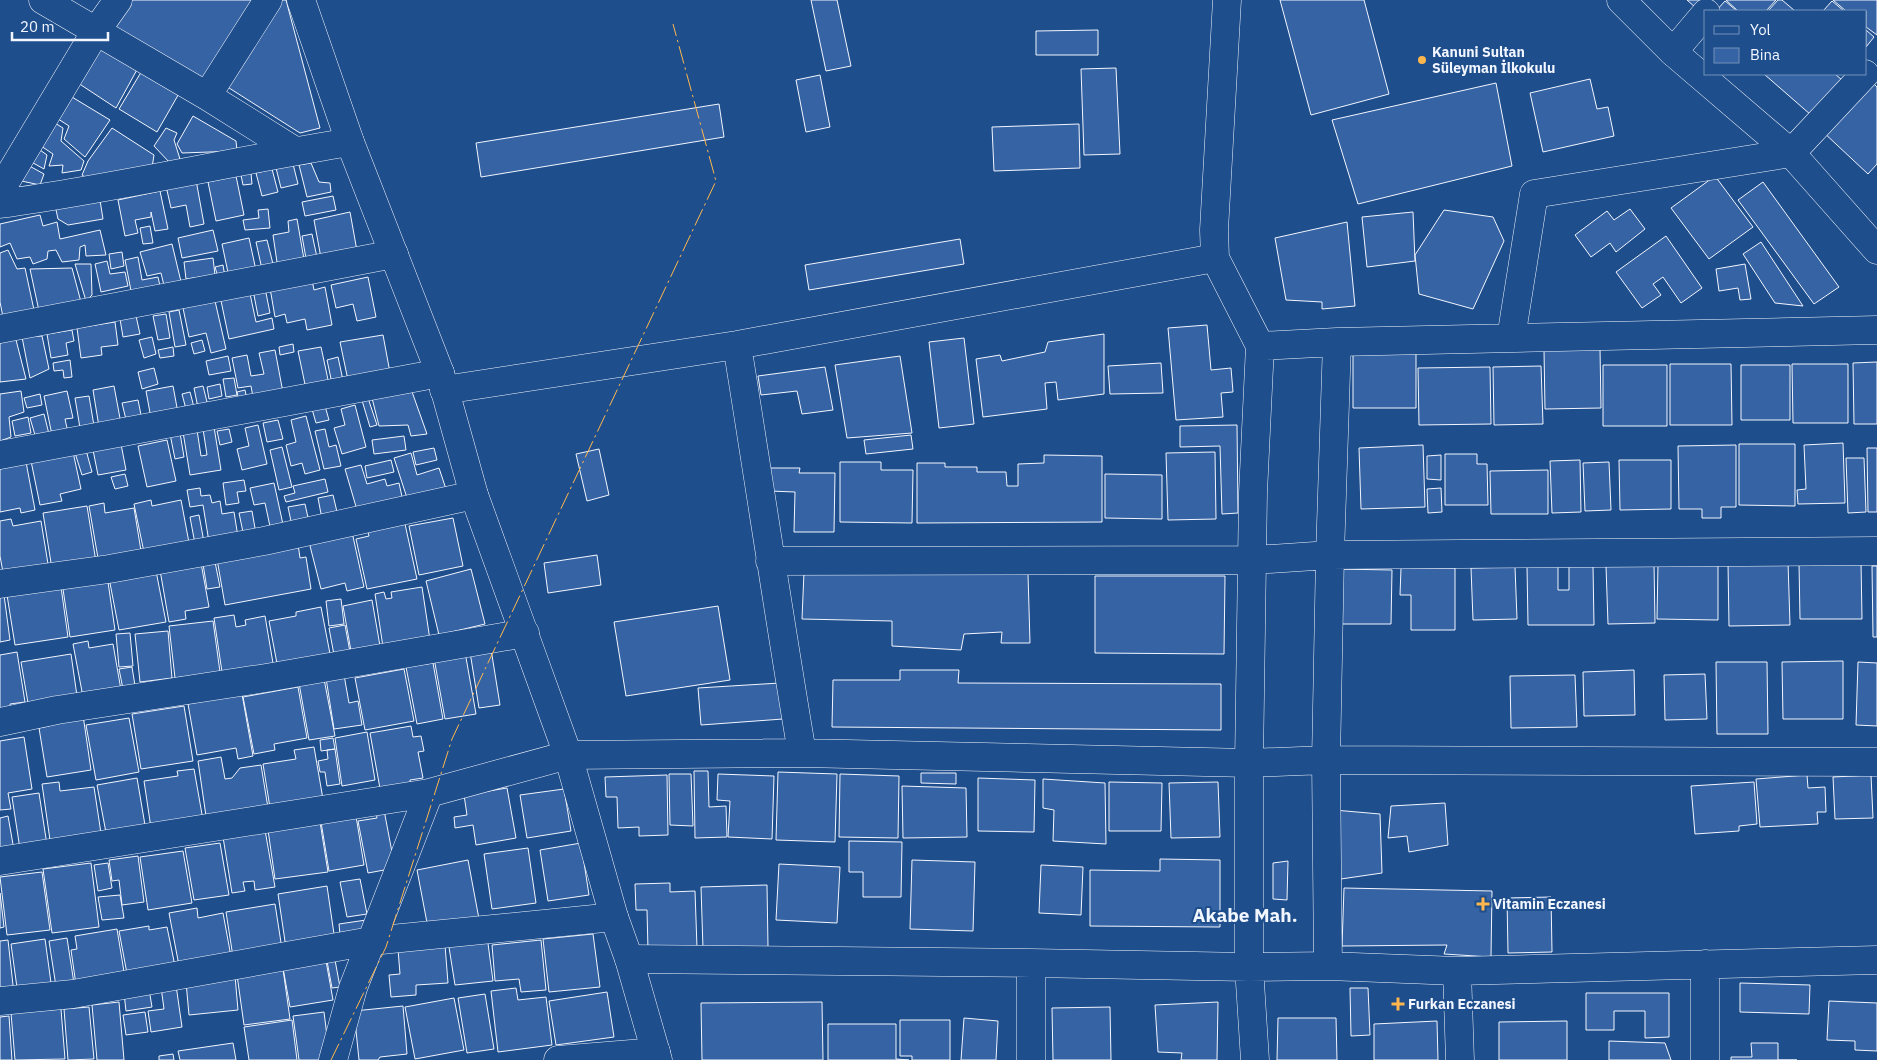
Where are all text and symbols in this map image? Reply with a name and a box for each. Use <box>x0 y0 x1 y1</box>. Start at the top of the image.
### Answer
scale bar <box>12 10 109 42</box>
legend <box>1704 10 1867 75</box>
text: 20 m <box>20 17 55 36</box>
text: Yol <box>1750 20 1771 39</box>
place label: Kanuni Sultan Süleyman İlkokulu <box>1432 43 1555 77</box>
text: Bina <box>1750 45 1780 64</box>
marker: Kanuni Sultan Süleyman İlkokulu <box>1416 54 1428 66</box>
place label: Vitamin Eczanesi <box>1493 895 1606 913</box>
marker: Vitamin Eczanesi <box>1477 898 1489 910</box>
district label: Akabe Mah. <box>1192 903 1298 927</box>
place label: Furkan Eczanesi <box>1408 995 1516 1013</box>
marker: Furkan Eczanesi <box>1392 998 1404 1010</box>

